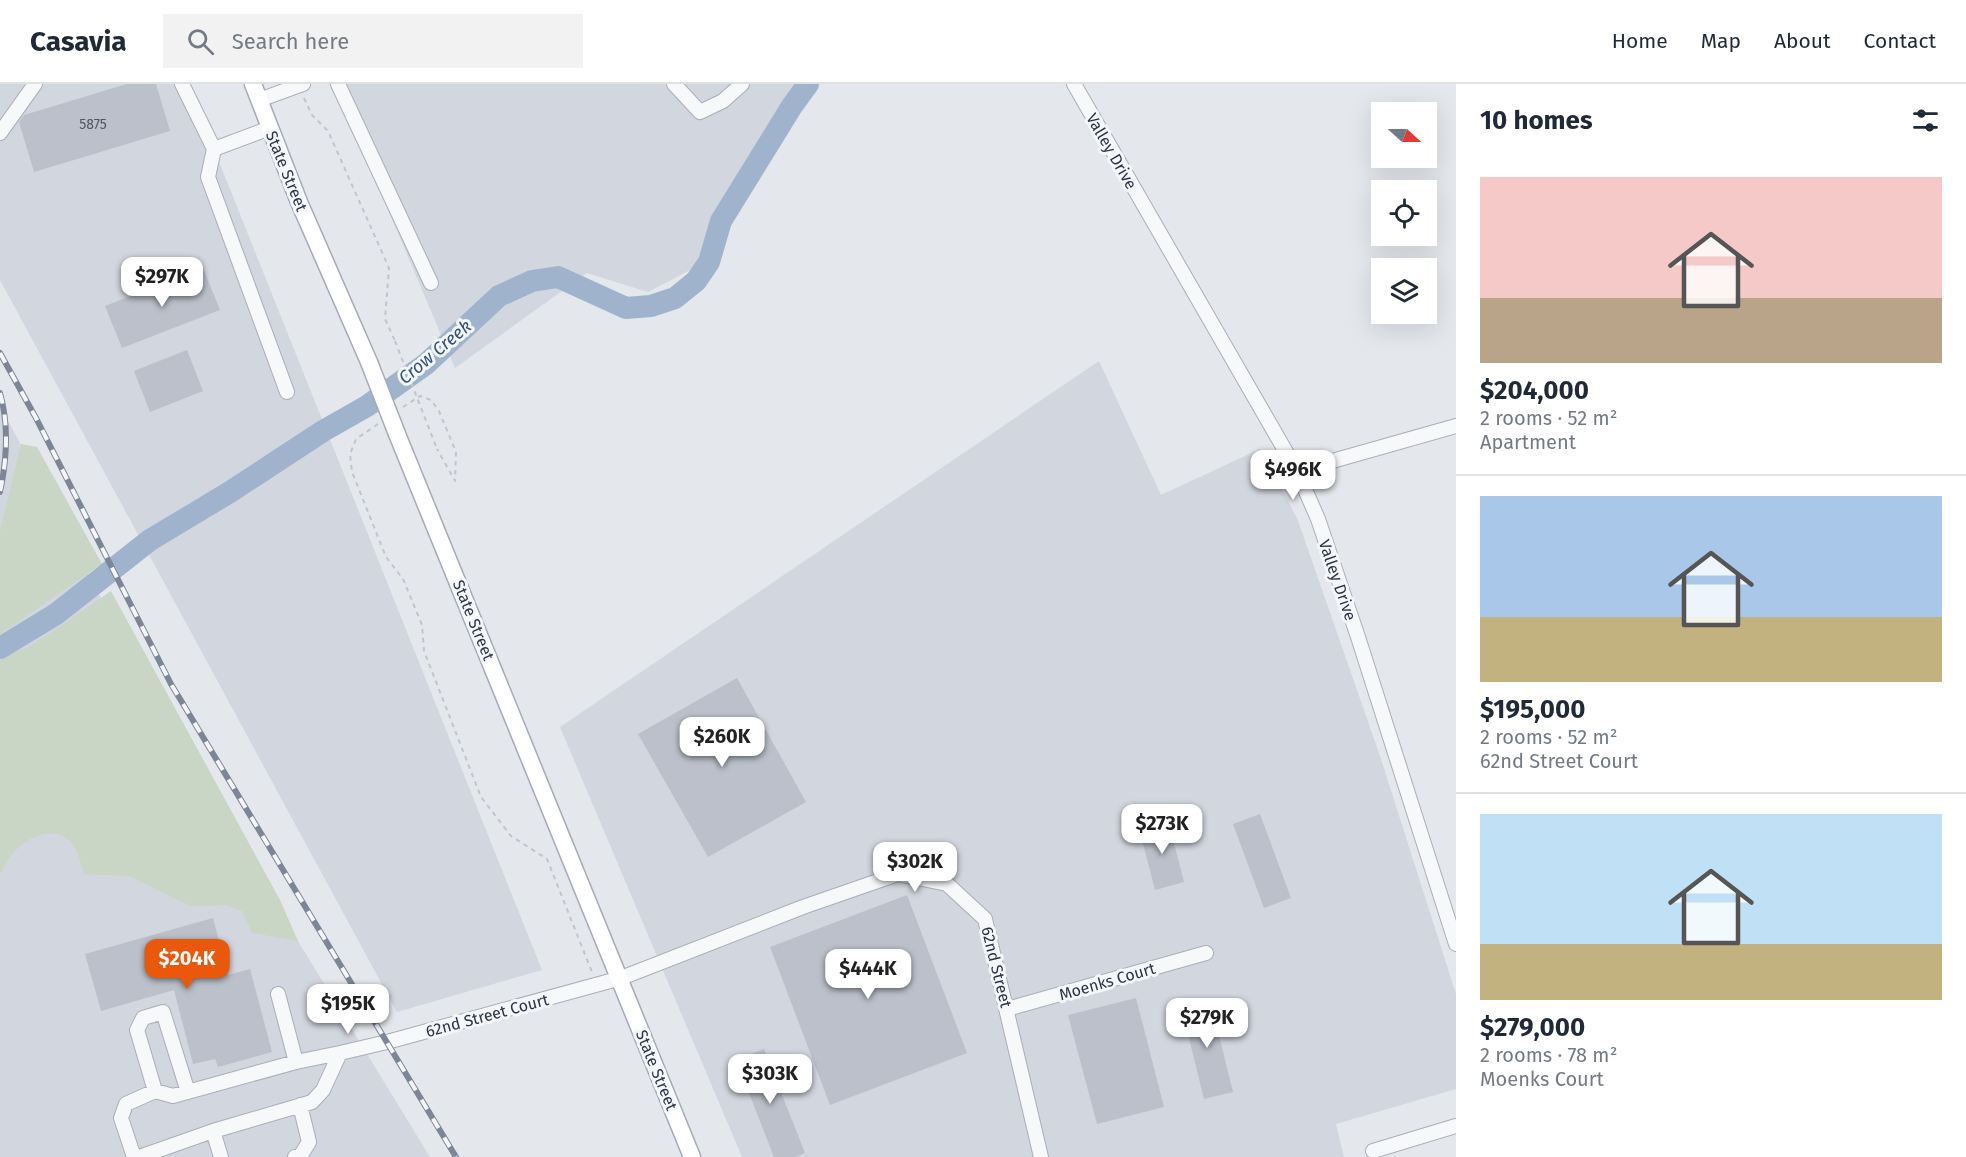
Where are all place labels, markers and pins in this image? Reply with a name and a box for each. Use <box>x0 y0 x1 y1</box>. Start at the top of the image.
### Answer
pin: $297K <box>120 257 204 308</box>
pin: $496K <box>1251 450 1335 501</box>
pin: $260K <box>680 717 764 768</box>
pin: $273K <box>1120 804 1204 855</box>
pin: $302K <box>873 842 957 893</box>
pin: $204K <box>145 939 229 990</box>
pin: $444K <box>826 949 910 1000</box>
pin: $195K <box>306 984 390 1035</box>
pin: $279K <box>1165 998 1249 1049</box>
pin: $303K <box>728 1054 812 1105</box>

